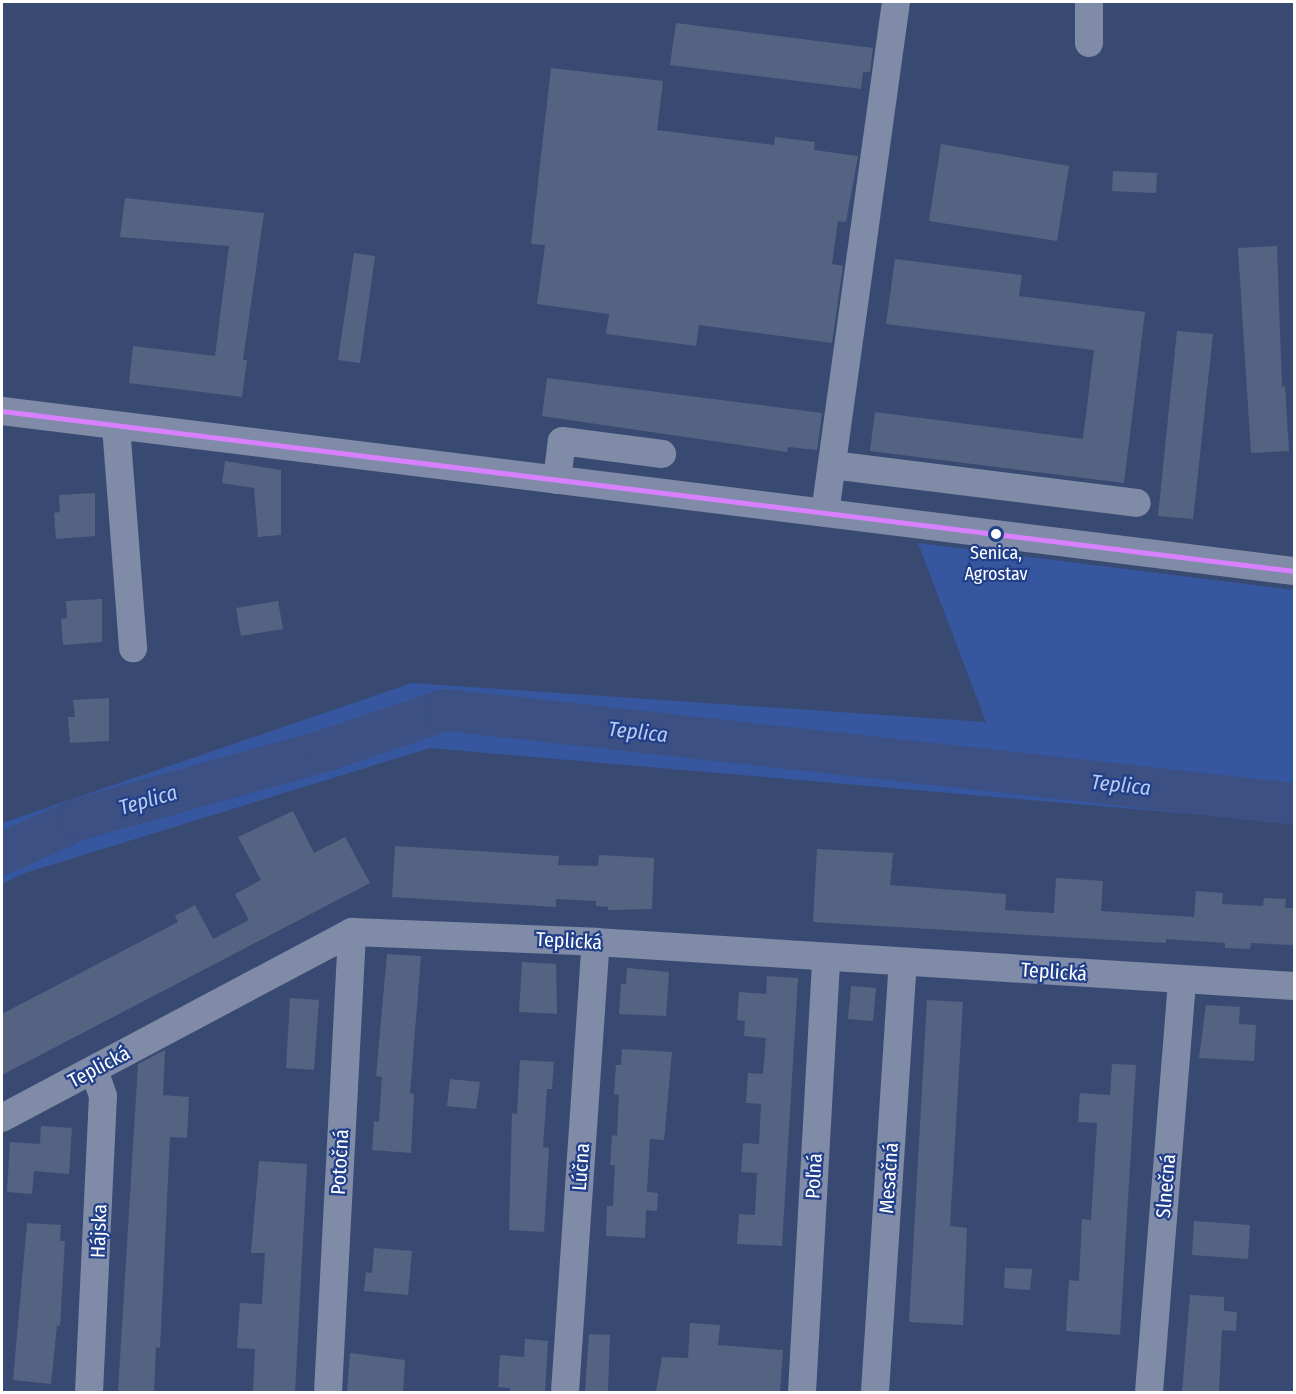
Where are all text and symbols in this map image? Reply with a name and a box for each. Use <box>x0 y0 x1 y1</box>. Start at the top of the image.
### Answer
marker: Senica, Agrostav <box>990 528 1002 540</box>
place label: Senica, Agrostav <box>964 543 1028 586</box>
water label: Teplica <box>607 716 669 748</box>
water label: Teplica <box>1090 769 1152 801</box>
water label: Teplica <box>116 780 180 820</box>
street label: Teplická <box>535 927 603 955</box>
street label: Teplická <box>1020 958 1088 986</box>
street label: Teplická <box>64 1041 134 1093</box>
street label: Potočná <box>326 1128 354 1196</box>
street label: Lúčna <box>567 1142 595 1192</box>
street label: Mesačná <box>875 1142 903 1214</box>
street label: Poľná <box>801 1153 827 1199</box>
street label: Slnečná <box>1151 1153 1181 1219</box>
street label: Hájska <box>86 1204 112 1258</box>

